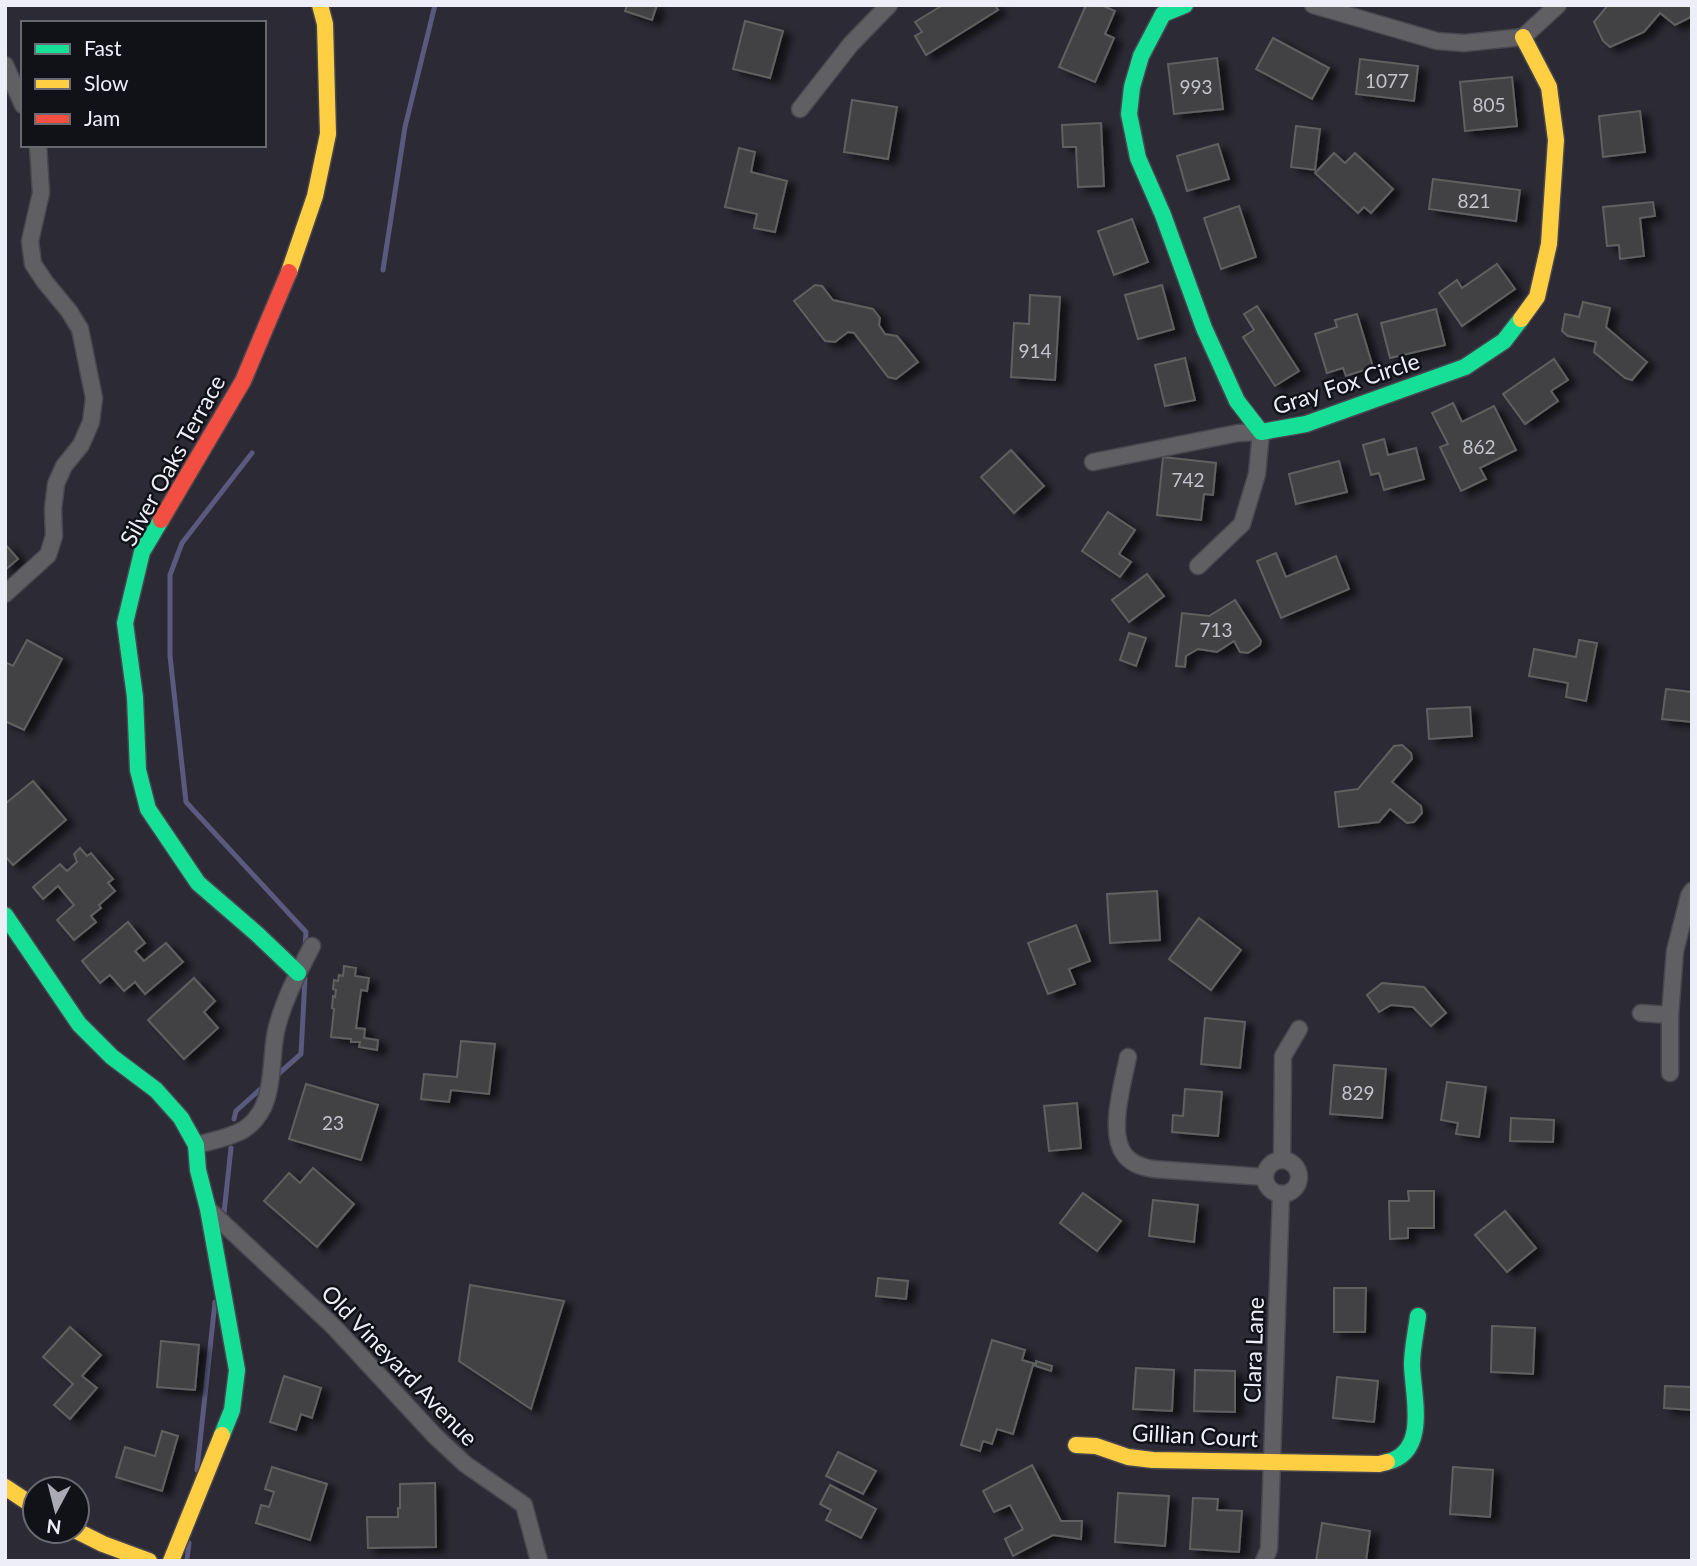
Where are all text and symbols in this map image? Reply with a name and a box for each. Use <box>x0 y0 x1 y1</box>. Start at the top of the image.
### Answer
legend <box>21 21 266 147</box>
text: Fast <box>84 35 122 60</box>
house number: 1077 <box>1365 69 1409 92</box>
text: Slow <box>84 70 129 95</box>
house number: 993 <box>1179 75 1213 98</box>
house number: 805 <box>1472 93 1506 116</box>
text: Jam <box>84 105 120 130</box>
house number: 821 <box>1457 189 1491 212</box>
house number: 914 <box>1018 339 1052 362</box>
street label: Gray Fox Circle <box>1269 346 1423 420</box>
street label: Silver Oaks Terrace <box>113 370 231 550</box>
house number: 862 <box>1462 435 1496 458</box>
house number: 742 <box>1171 468 1205 491</box>
house number: 713 <box>1199 618 1233 641</box>
house number: 829 <box>1341 1081 1375 1104</box>
house number: 23 <box>322 1111 344 1134</box>
street label: Old Vineyard Avenue <box>316 1279 484 1451</box>
street label: Clara Lane <box>1237 1297 1269 1403</box>
street label: Gillian Court <box>1131 1418 1260 1452</box>
north arrow <box>21 1475 91 1545</box>
text: N <box>45 1515 63 1540</box>

